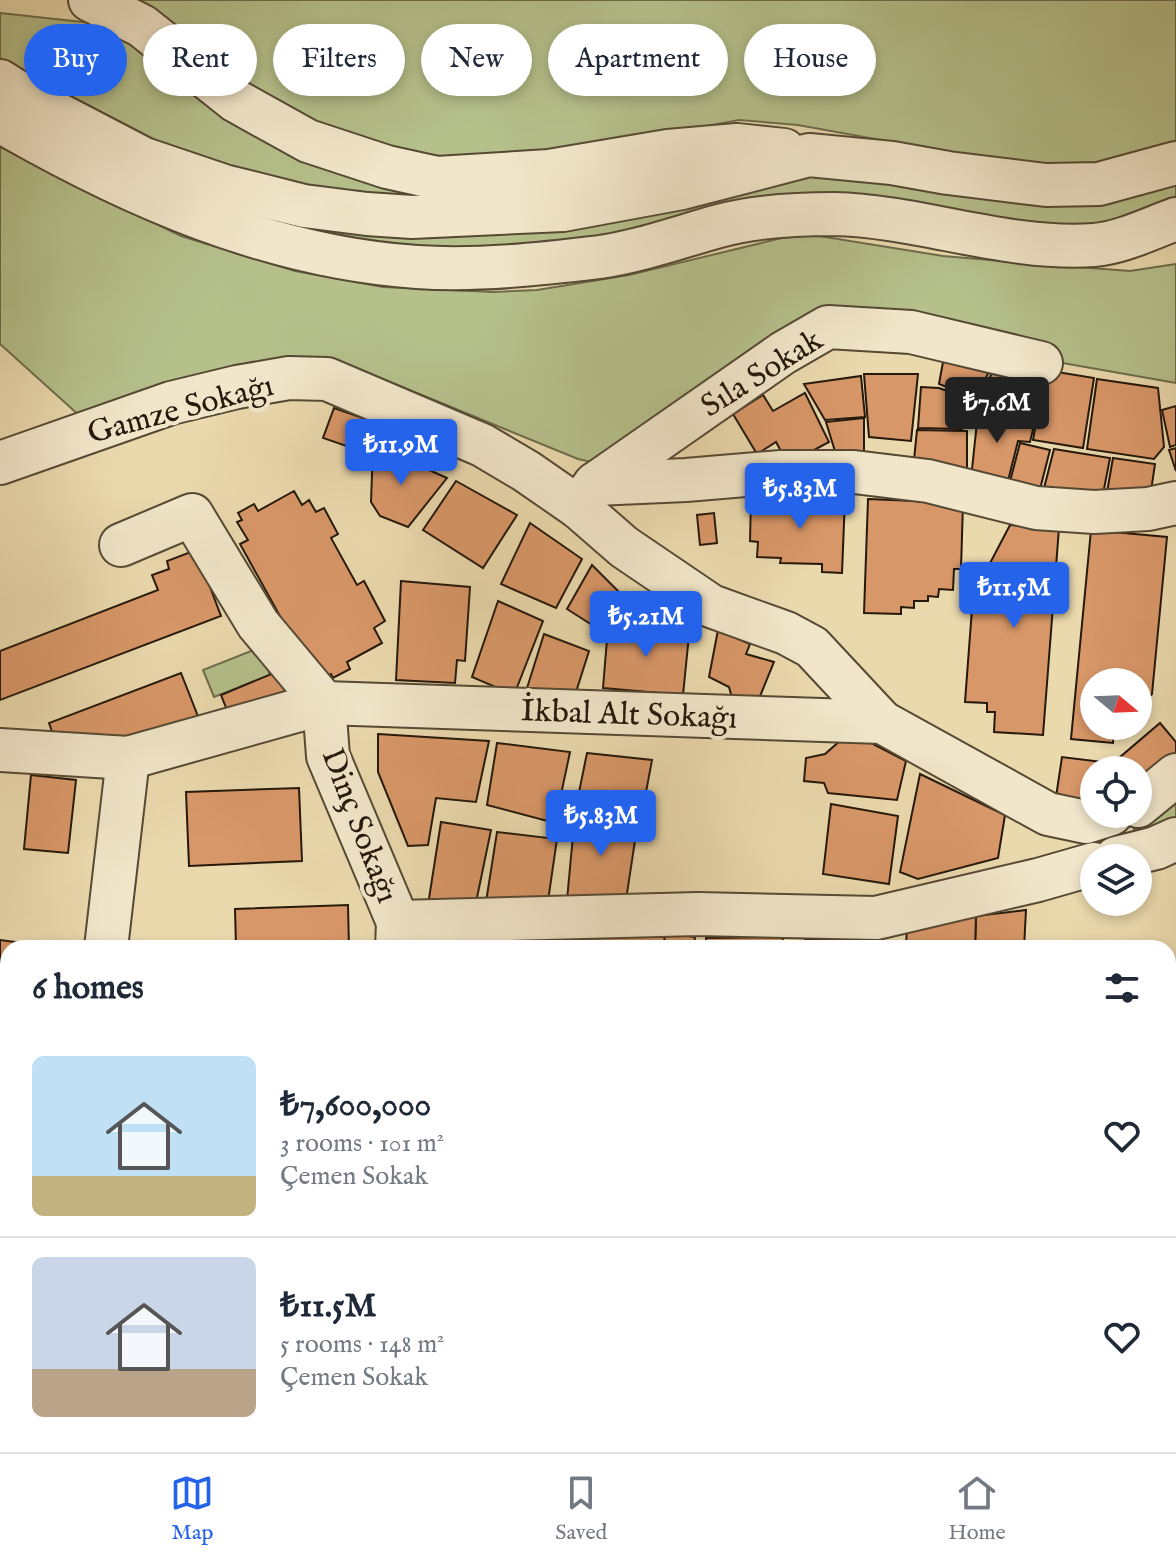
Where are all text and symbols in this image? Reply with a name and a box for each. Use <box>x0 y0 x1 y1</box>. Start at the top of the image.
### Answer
chip: Buy <box>24 24 127 96</box>
chip: Rent <box>143 24 257 96</box>
chip: Filters <box>273 24 405 96</box>
chip: New <box>421 24 532 96</box>
chip: Apartment <box>548 24 728 96</box>
chip: House <box>744 24 876 96</box>
street label: Sıla Sokak <box>694 320 832 428</box>
street label: Gamze Sokağı <box>83 366 278 455</box>
pin: ₺7.6M <box>941 377 1053 445</box>
text: ₺7.6M <box>963 386 1031 419</box>
pin: ₺11.9M <box>336 419 466 487</box>
text: ₺11.9M <box>363 428 439 461</box>
pin: ₺5.83M <box>735 463 865 531</box>
text: ₺5.83M <box>763 472 837 505</box>
pin: ₺11.5M <box>949 562 1079 630</box>
text: ₺11.5M <box>977 571 1051 604</box>
pin: ₺5.21M <box>581 591 711 659</box>
text: ₺5.21M <box>608 600 684 633</box>
north arrow <box>1080 668 1152 740</box>
map controls <box>1080 668 1152 916</box>
street label: İkbal Alt Sokağı <box>520 691 738 740</box>
street label: Dinç Sokağı <box>310 743 407 909</box>
button: locate <box>1080 756 1152 828</box>
pin: ₺5.83M <box>536 790 666 858</box>
text: ₺5.83M <box>564 799 638 832</box>
button: layers <box>1080 844 1152 916</box>
icon: filters <box>1100 966 1144 1010</box>
text: 6 homes <box>32 967 144 1010</box>
text: ₺7,600,000 <box>280 1084 431 1127</box>
icon: home <box>96 1088 192 1184</box>
icon: heart <box>1100 1114 1144 1158</box>
text: 3 rooms · 101 m² <box>280 1127 444 1160</box>
text: Çemen Sokak <box>280 1160 428 1193</box>
text: ₺11.5M <box>280 1285 376 1328</box>
icon: home <box>96 1289 192 1385</box>
icon: heart <box>1100 1315 1144 1359</box>
text: 5 rooms · 148 m² <box>280 1328 445 1361</box>
text: Çemen Sokak <box>280 1361 428 1394</box>
tab: Map <box>170 1471 214 1547</box>
tab: Saved <box>555 1471 607 1547</box>
tab: Home <box>948 1471 1006 1547</box>

